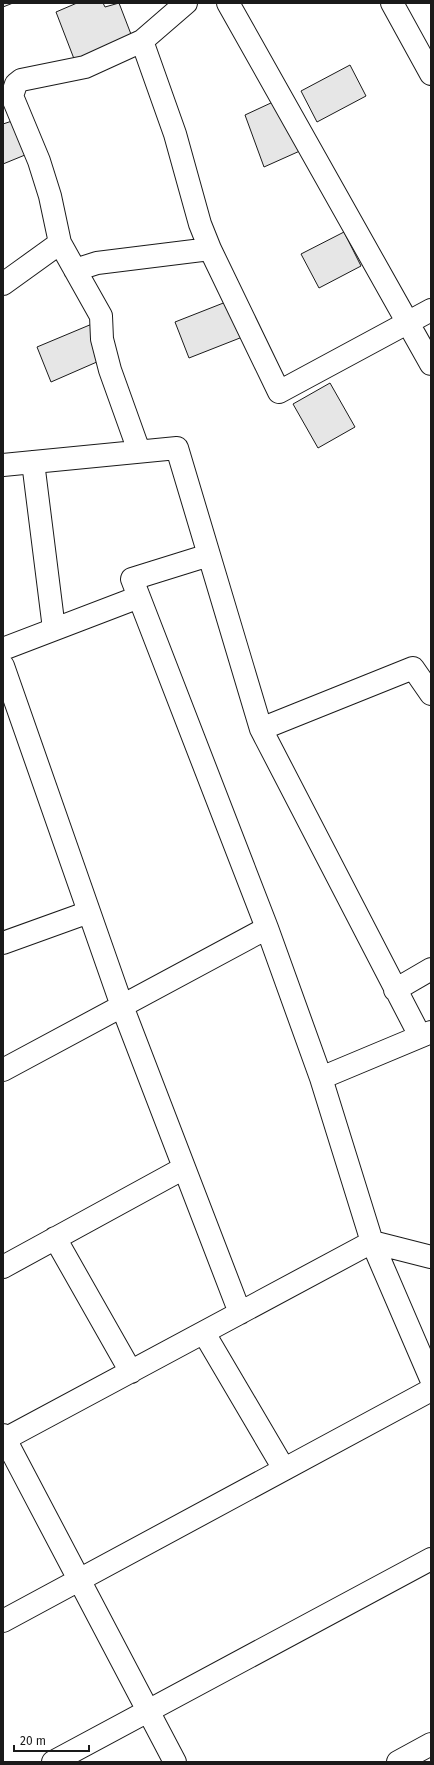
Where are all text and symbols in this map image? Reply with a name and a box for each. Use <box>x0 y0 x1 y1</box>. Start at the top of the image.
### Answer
scale bar <box>14 1727 89 1753</box>
text: 20 m <box>20 1734 46 1748</box>

